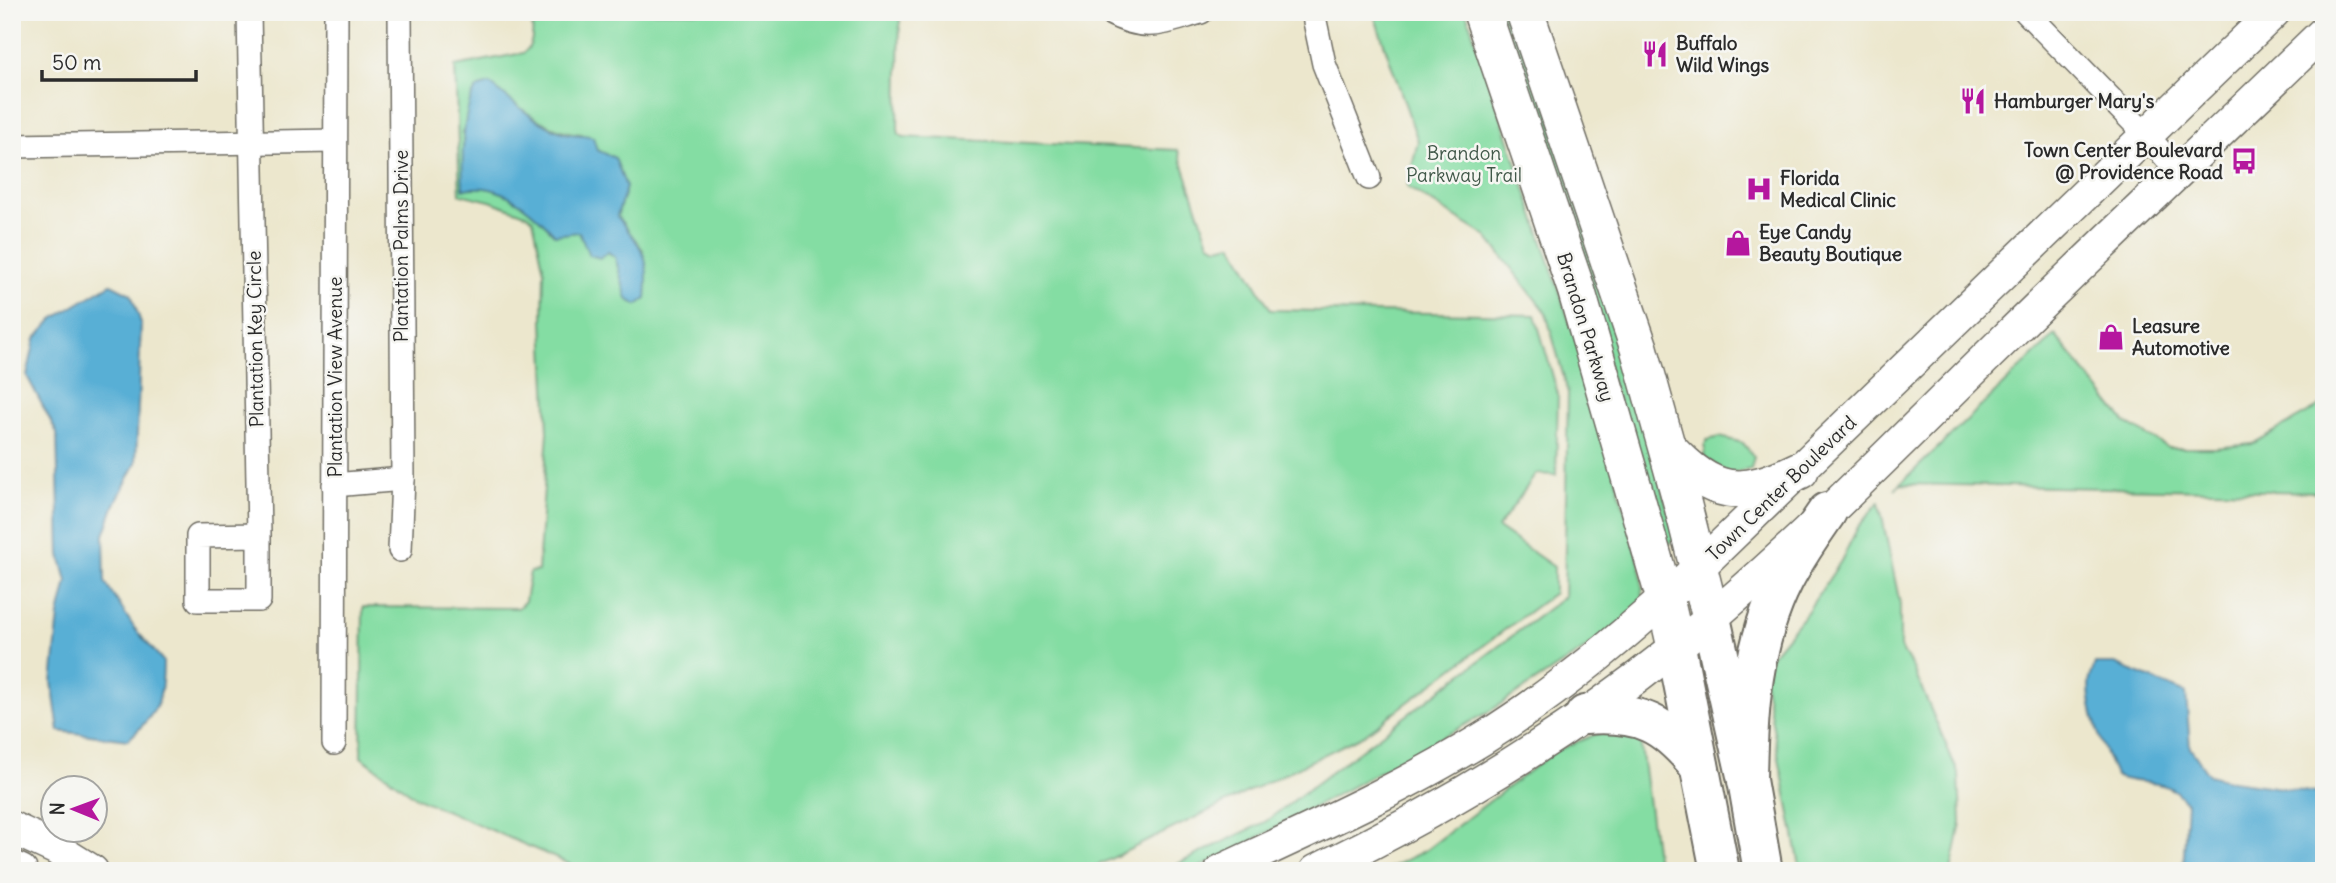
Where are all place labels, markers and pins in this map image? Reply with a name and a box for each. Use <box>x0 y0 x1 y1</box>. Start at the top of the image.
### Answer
place label: Buffalo Wild Wings <box>1676 31 1770 77</box>
restaurant icon: Buffalo Wild Wings <box>1640 39 1670 69</box>
restaurant icon: Hamburger Mary's <box>1958 86 1988 116</box>
place label: Hamburger Mary's <box>1994 89 2155 113</box>
place label: Town Center Boulevard @ Providence Road <box>2024 138 2223 184</box>
bus stop icon: Town Center Boulevard @ Providence Road <box>2229 146 2259 176</box>
place label: Florida Medical Clinic <box>1780 166 1896 212</box>
hospital icon: Florida Medical Clinic <box>1744 174 1774 204</box>
place label: Eye Candy Beauty Boutique <box>1759 220 1902 266</box>
shop icon: Eye Candy Beauty Boutique <box>1723 228 1753 258</box>
place label: Leasure Automotive <box>2132 314 2230 360</box>
shop icon: Leasure Automotive <box>2096 322 2126 352</box>

